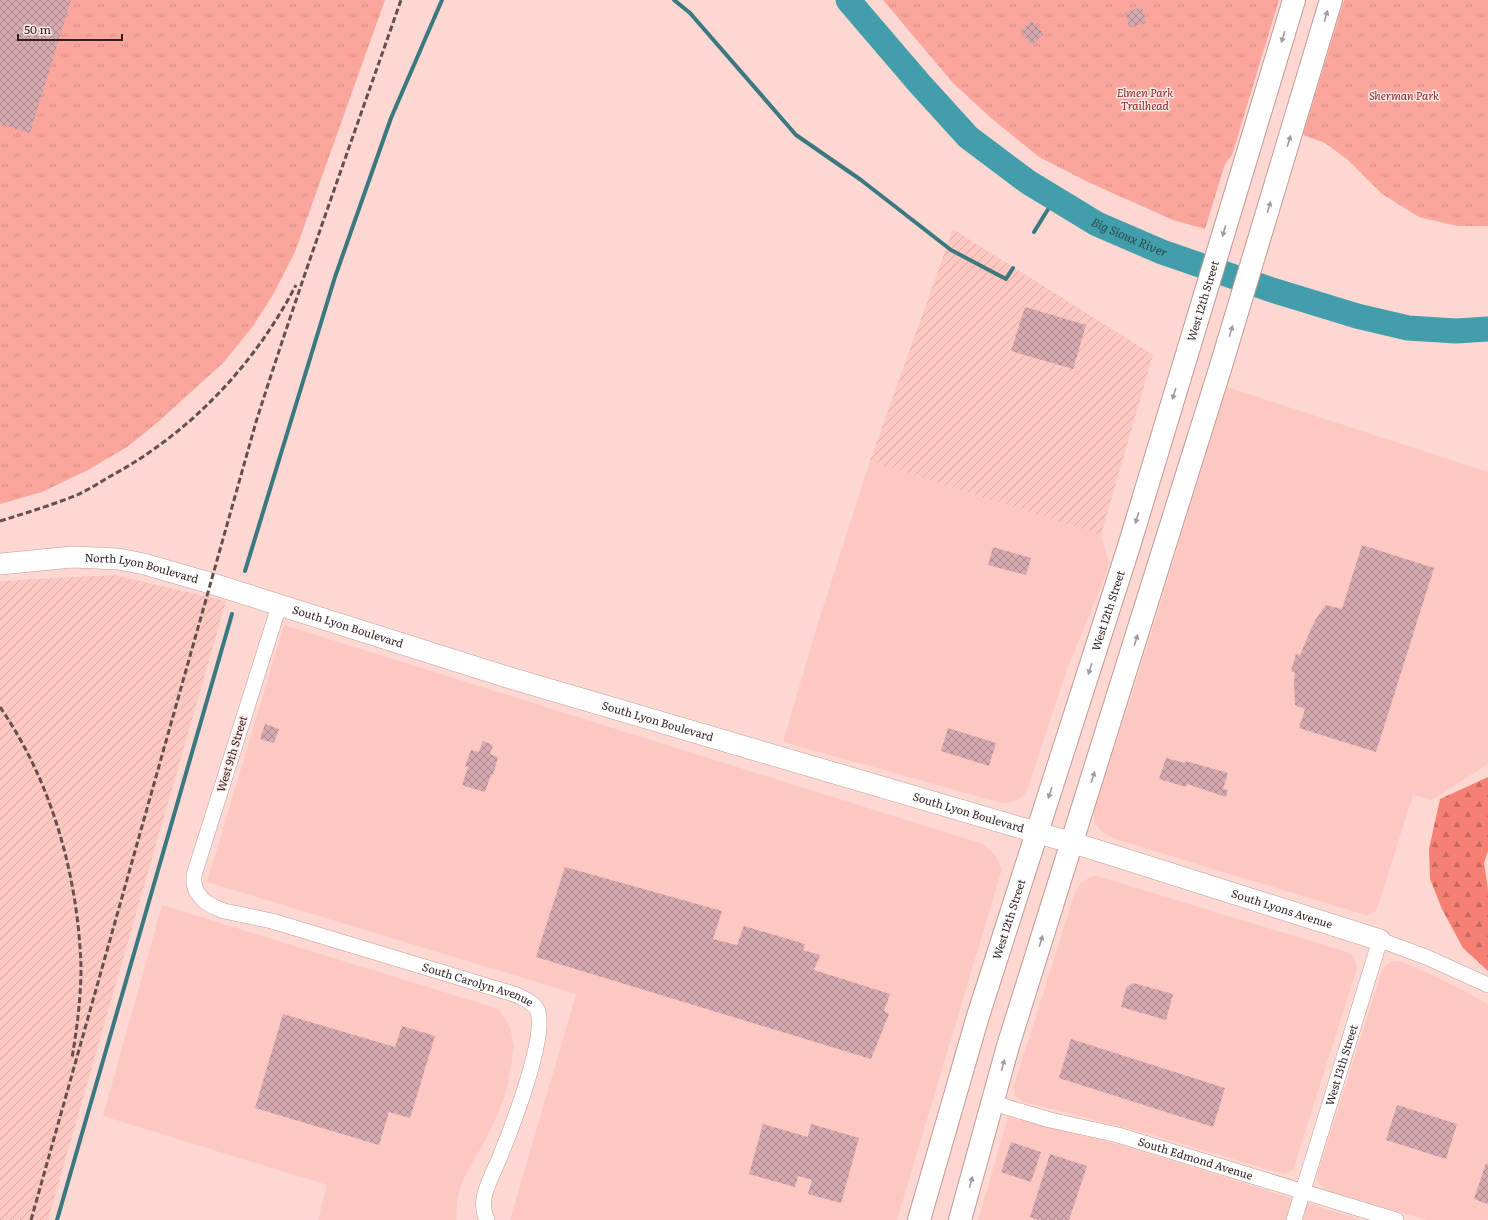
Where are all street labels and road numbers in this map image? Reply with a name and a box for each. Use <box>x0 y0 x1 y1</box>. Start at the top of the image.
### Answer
street label: West 12th Street <box>1182 258 1222 343</box>
street label: North Lyon Boulevard <box>84 549 201 586</box>
street label: West 12th Street <box>1087 568 1128 653</box>
street label: South Lyon Boulevard <box>291 601 406 651</box>
street label: South Lyon Boulevard <box>600 696 716 744</box>
street label: West 9th Street <box>212 713 250 794</box>
street label: South Lyon Boulevard <box>911 788 1027 836</box>
street label: West 12th Street <box>988 876 1029 961</box>
street label: South Lyons Avenue <box>1230 884 1335 932</box>
street label: South Carolyn Avenue <box>421 958 538 1010</box>
street label: West 13th Street <box>1321 1022 1361 1107</box>
street label: South Edmond Avenue <box>1136 1133 1255 1183</box>

